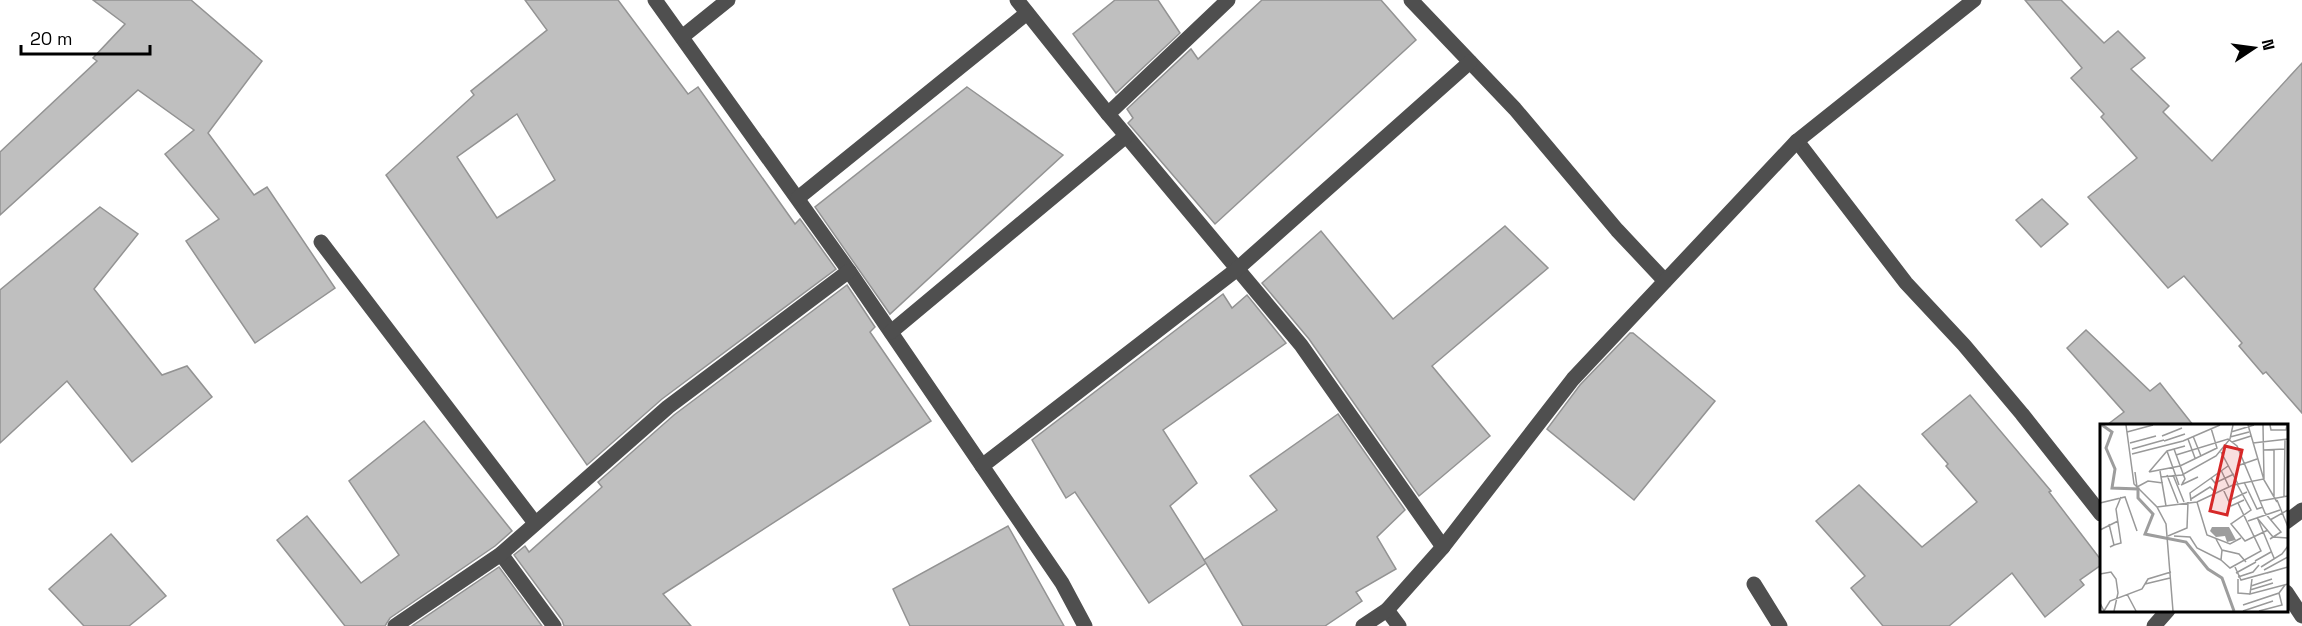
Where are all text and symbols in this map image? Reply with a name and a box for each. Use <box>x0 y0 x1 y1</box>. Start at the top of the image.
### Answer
scale bar <box>21 18 150 56</box>
north arrow <box>2224 18 2284 78</box>
text: 20 m <box>30 27 73 50</box>
text: N <box>2257 37 2280 52</box>
inset map <box>2100 424 2287 611</box>

